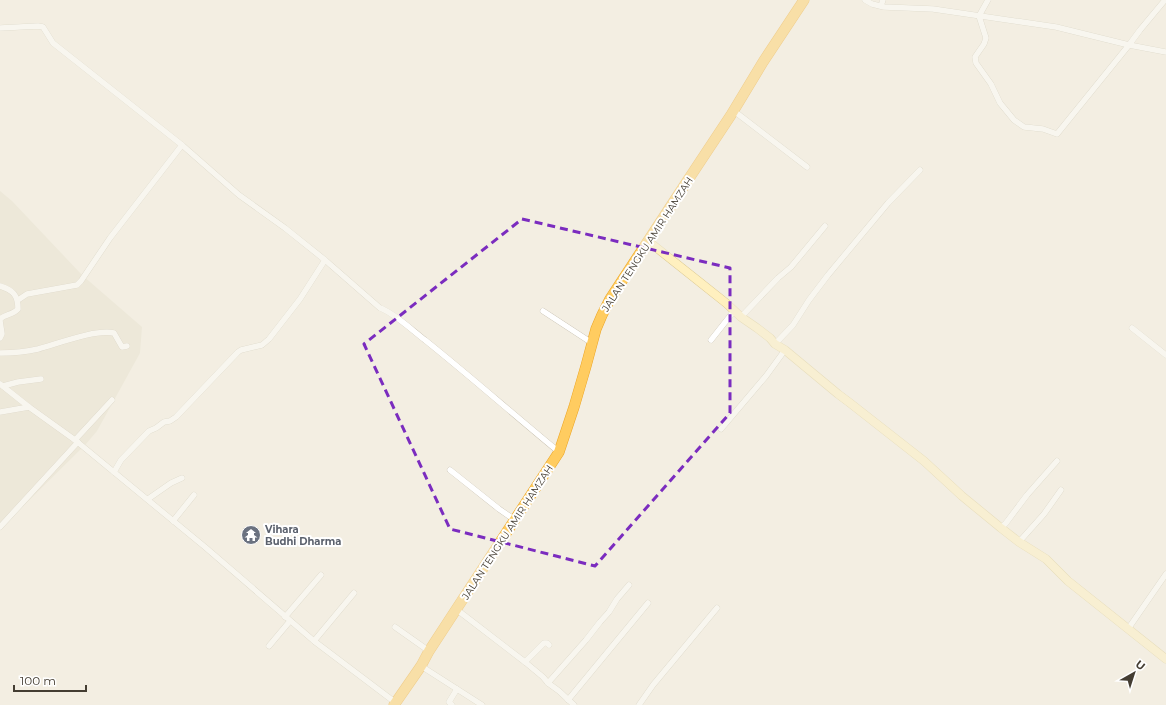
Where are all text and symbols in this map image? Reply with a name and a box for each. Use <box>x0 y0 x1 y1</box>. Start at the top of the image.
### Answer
street label: JALAN TENGKU AMIR HAMZAH <box>598 175 696 315</box>
street label: JALAN TENGKU AMIR HAMZAH <box>458 463 556 603</box>
place label: Vihara Budhi Dharma <box>264 523 341 548</box>
temple icon: Vihara Budhi Dharma <box>240 524 262 546</box>
north arrow <box>1114 653 1154 693</box>
text: U <box>1133 657 1148 673</box>
scale bar <box>14 667 86 693</box>
text: 100 m <box>20 673 56 688</box>

